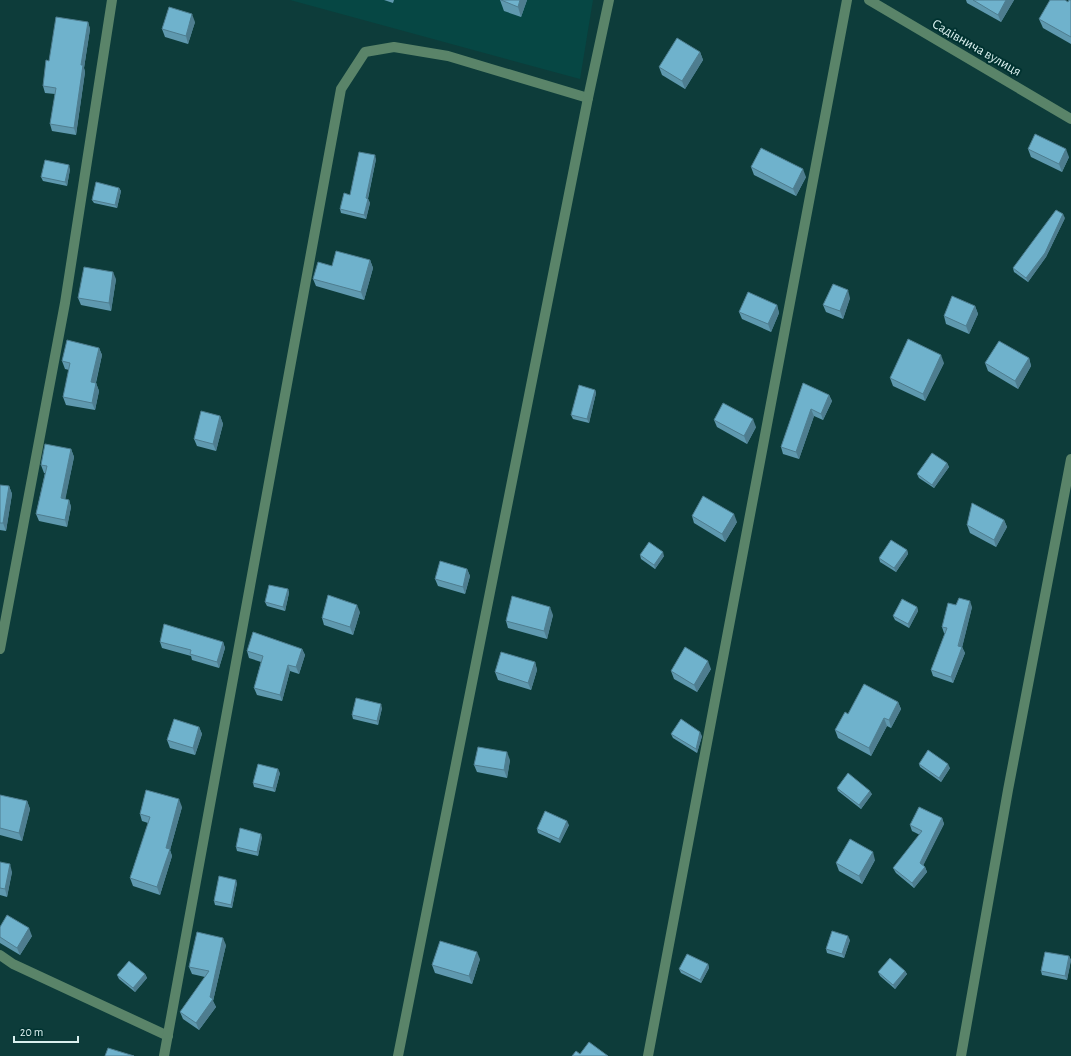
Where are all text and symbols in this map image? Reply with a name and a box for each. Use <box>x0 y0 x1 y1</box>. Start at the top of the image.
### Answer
street label: Садівнича вулиця <box>929 17 1024 79</box>
scale bar <box>14 1018 78 1044</box>
text: 20 m <box>20 1026 43 1038</box>

